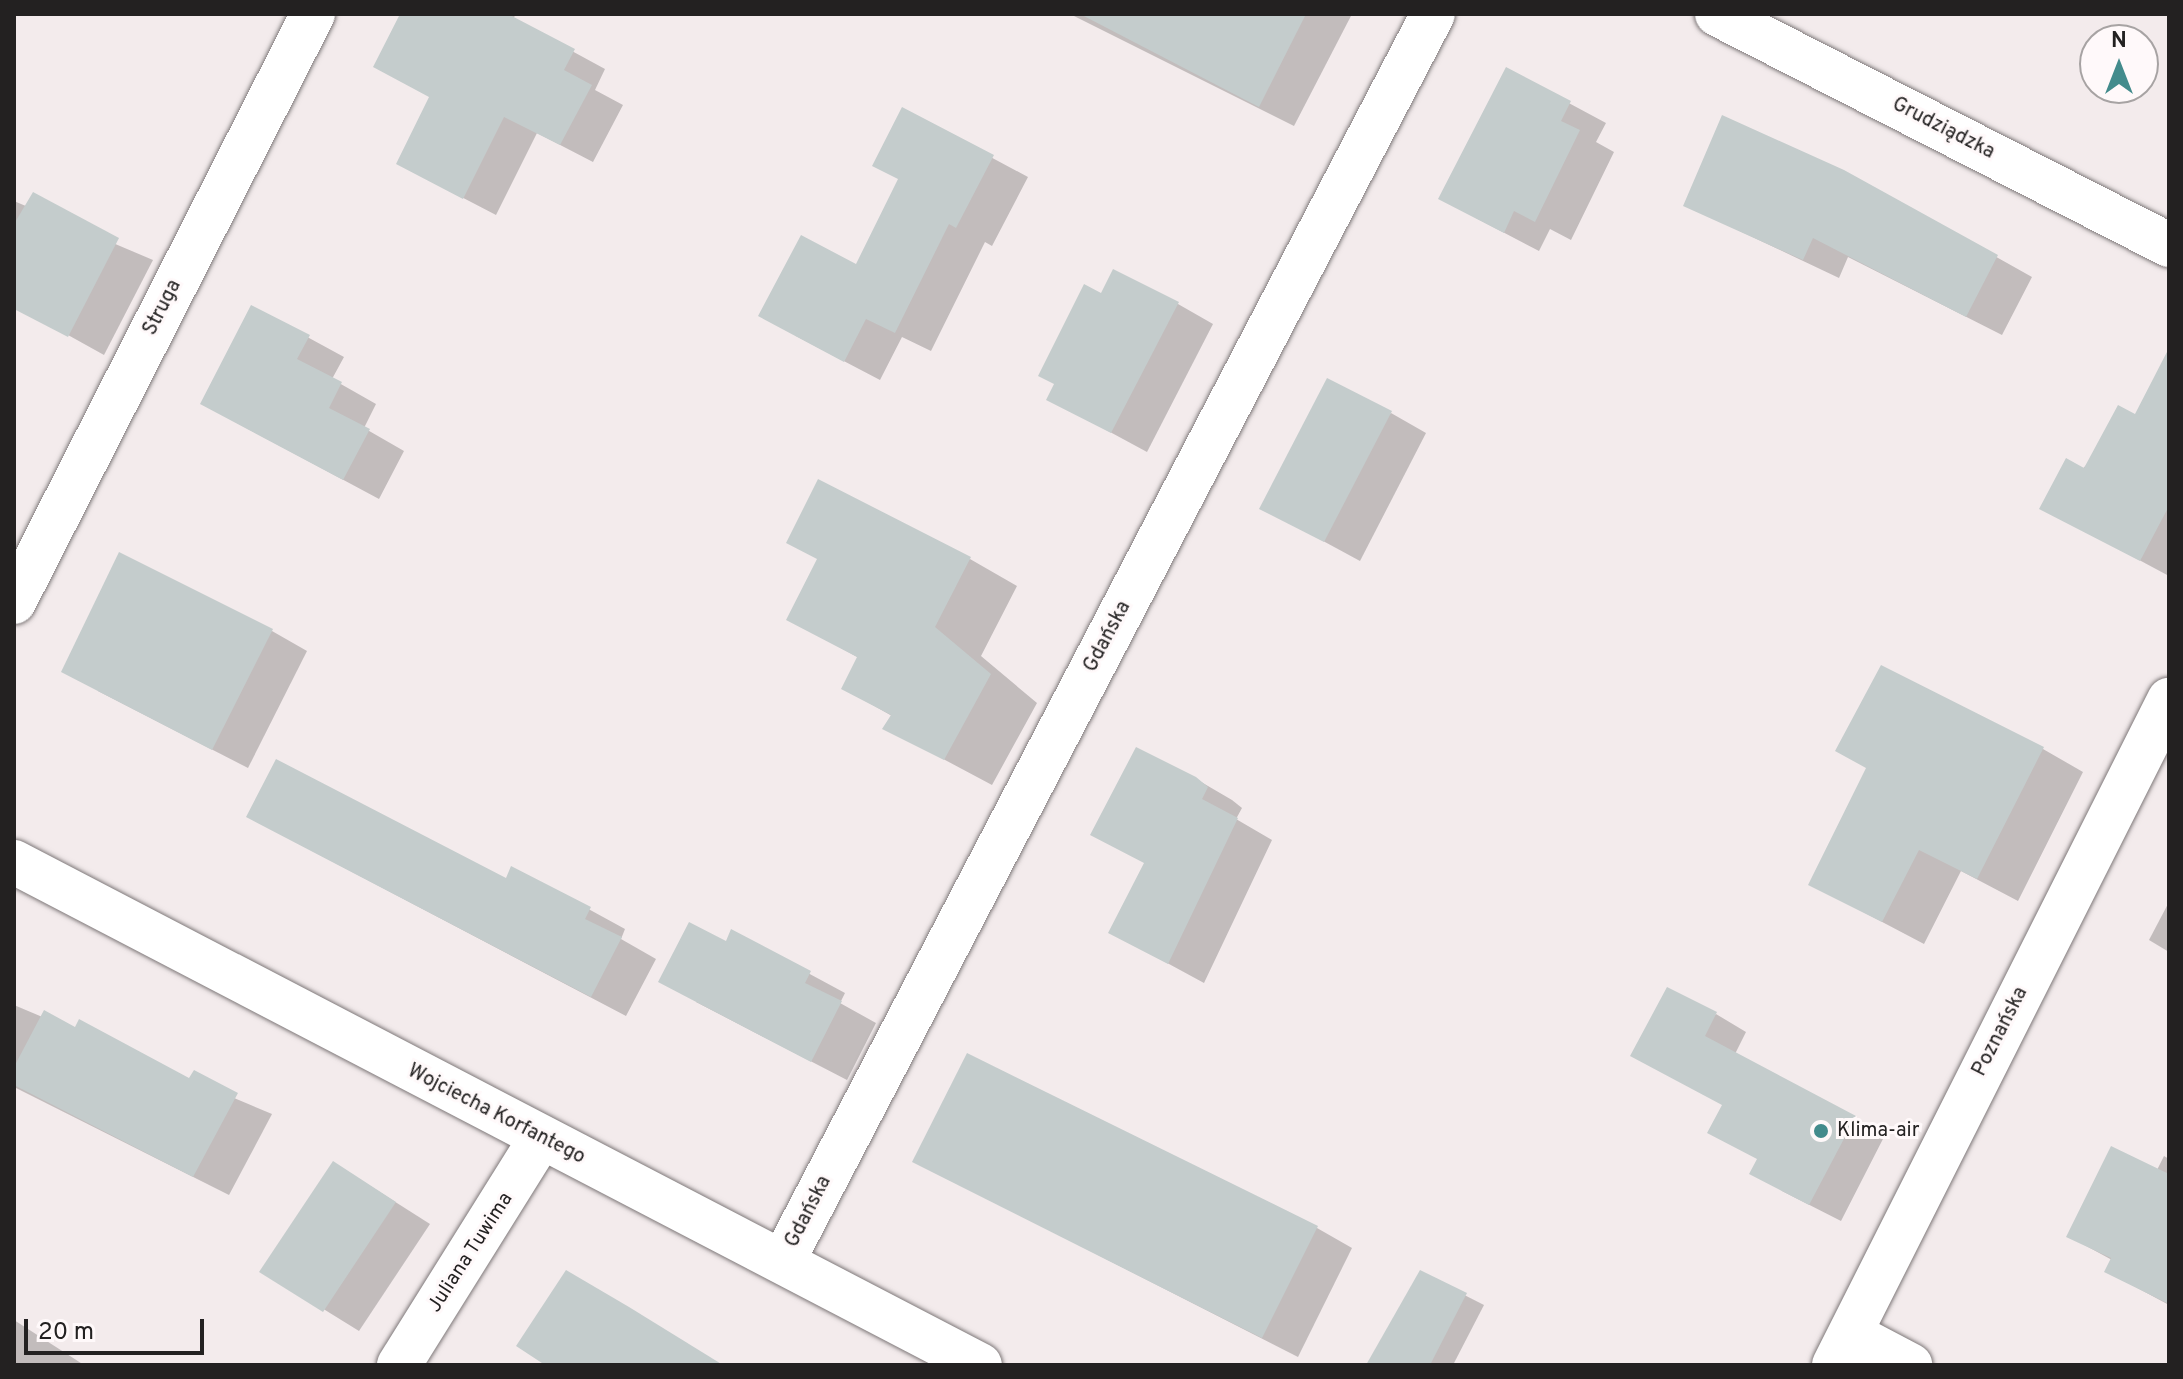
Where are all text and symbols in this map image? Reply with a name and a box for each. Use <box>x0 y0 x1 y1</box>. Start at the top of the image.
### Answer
north arrow <box>2079 24 2159 104</box>
text: N <box>2111 28 2127 55</box>
street label: Grudziądzka <box>1888 93 1998 165</box>
street label: Struga <box>139 276 187 340</box>
street label: Gdańska <box>1079 597 1137 677</box>
street label: Poznańska <box>1968 983 2034 1081</box>
street label: Wojciecha Korfantego <box>403 1060 589 1170</box>
place label: Klima-air <box>1837 1119 1919 1143</box>
marker: Klima-air <box>1812 1122 1830 1140</box>
street label: Gdańska <box>781 1172 837 1252</box>
street label: Juliana Tuwima <box>423 1188 519 1318</box>
scale bar <box>28 1303 208 1353</box>
text: 20 m <box>38 1318 94 1348</box>

